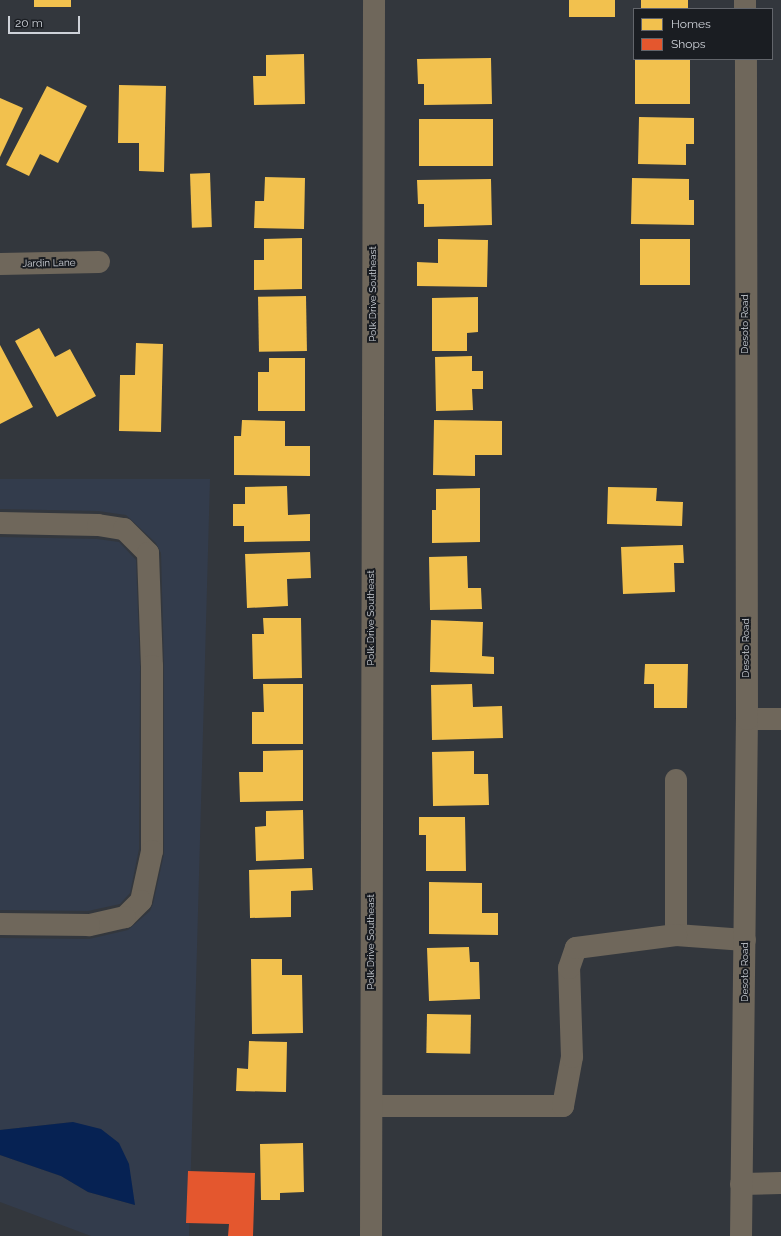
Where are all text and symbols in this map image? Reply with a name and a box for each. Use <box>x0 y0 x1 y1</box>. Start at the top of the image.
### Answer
scale bar <box>10 8 82 34</box>
legend <box>633 8 773 60</box>
text: 20 m <box>15 16 43 30</box>
text: Homes <box>671 17 711 31</box>
text: Shops <box>671 37 706 51</box>
street label: Polk Drive Southeast <box>367 246 379 342</box>
street label: Jardin Lane <box>22 257 76 269</box>
street label: Desoto Road <box>739 294 751 354</box>
street label: Polk Drive Southeast <box>365 570 377 666</box>
street label: Desoto Road <box>740 618 752 678</box>
street label: Polk Drive Southeast <box>365 894 377 990</box>
street label: Desoto Road <box>739 942 751 1002</box>

